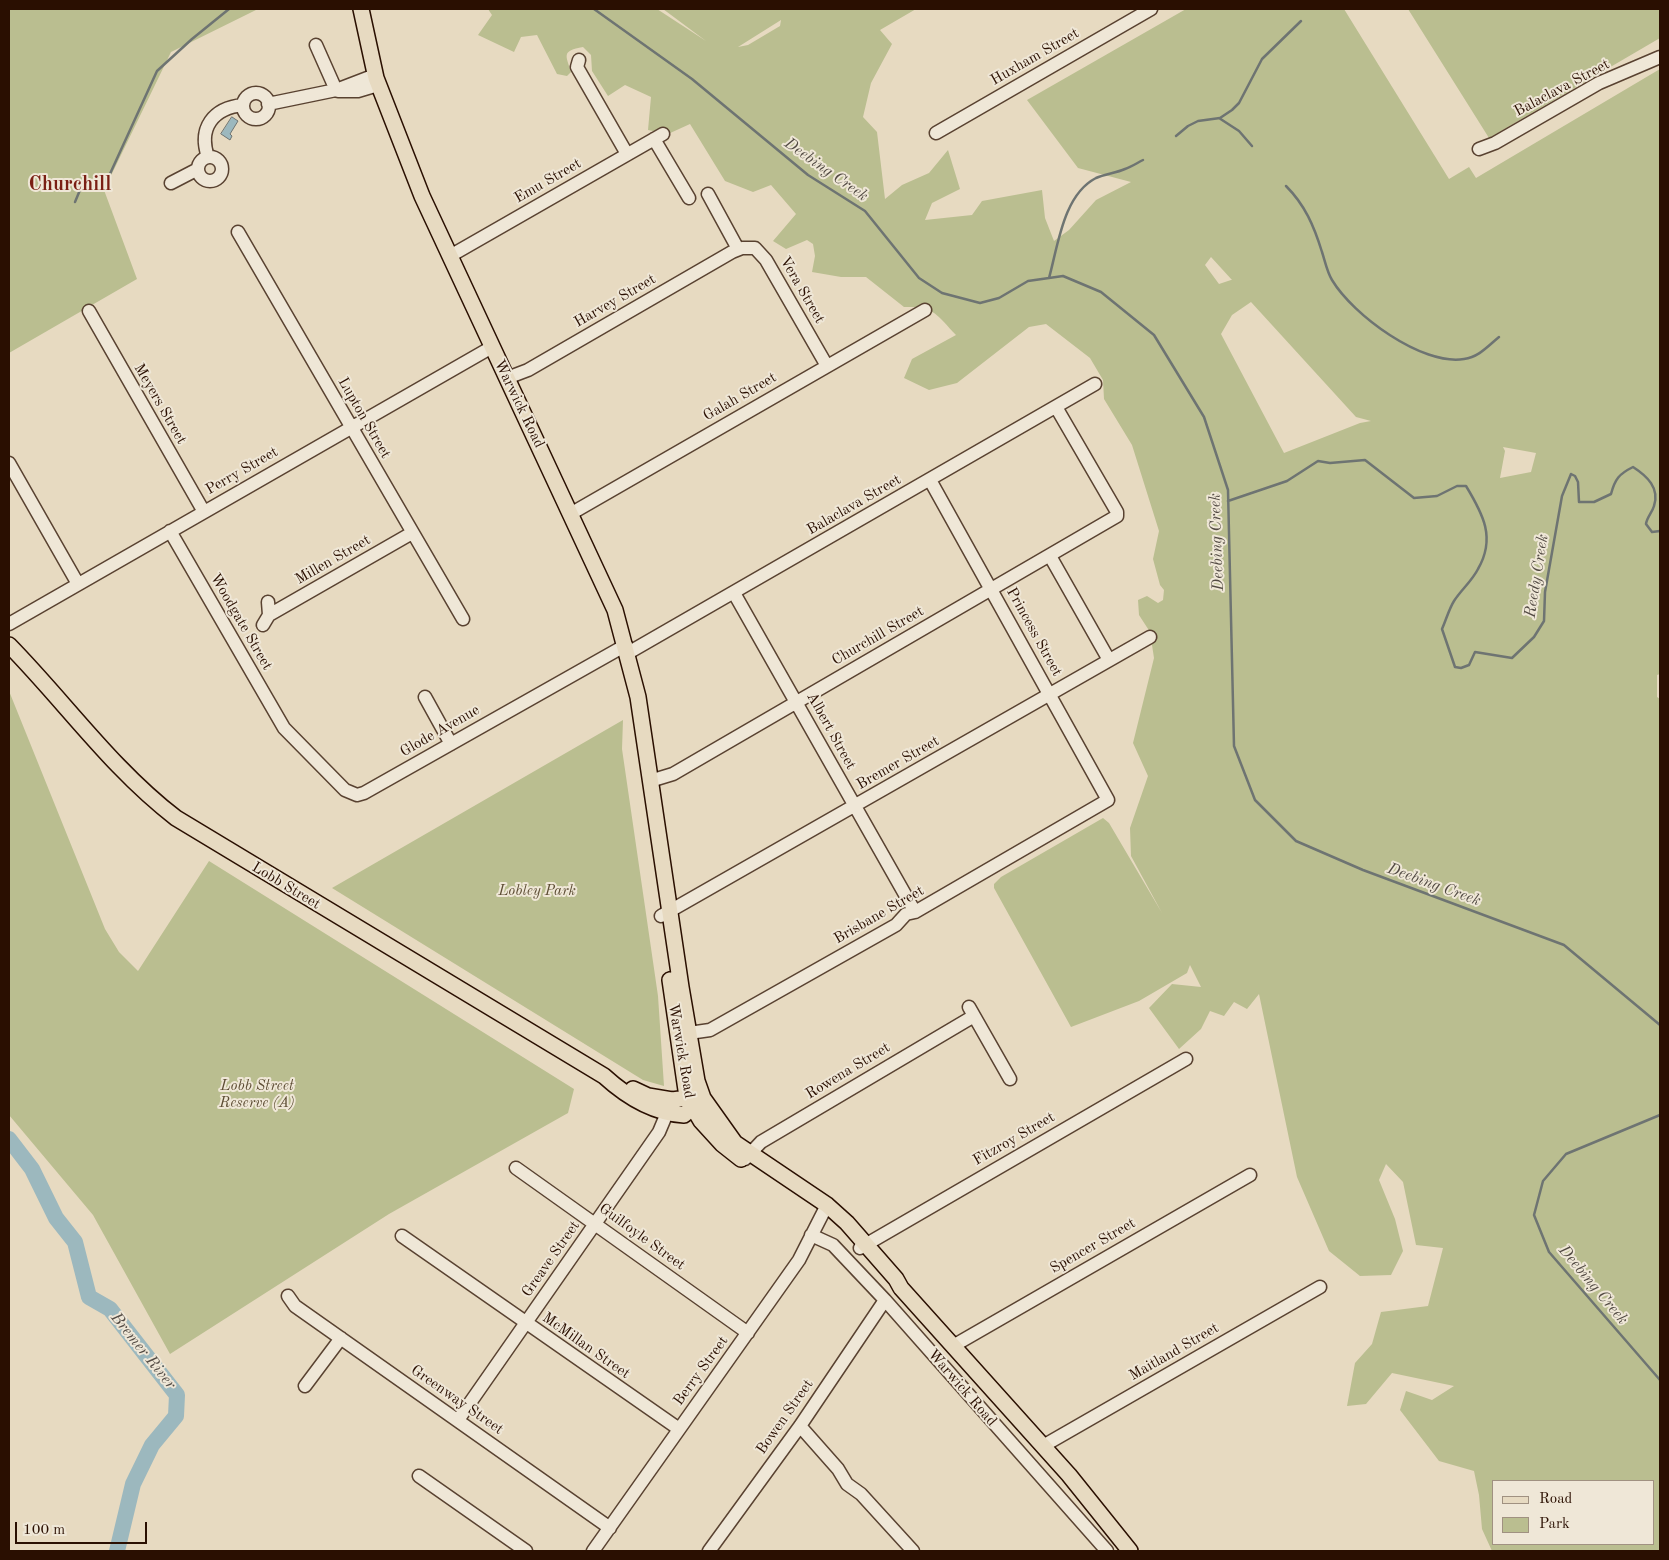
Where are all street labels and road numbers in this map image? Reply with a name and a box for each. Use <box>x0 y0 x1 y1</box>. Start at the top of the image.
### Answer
street label: Huxham Street <box>988 24 1082 90</box>
street label: Balaclava Street <box>1511 55 1613 121</box>
street label: Emu Street <box>511 155 585 207</box>
street label: Vera Street <box>776 253 828 327</box>
street label: Harvey Street <box>571 270 659 332</box>
street label: Warwick Road <box>490 357 548 451</box>
street label: Meyers Street <box>130 360 190 448</box>
street label: Galah Street <box>700 369 780 425</box>
street label: Lupton Street <box>334 374 394 462</box>
street label: Perry Street <box>203 443 281 499</box>
street label: Balaclava Street <box>804 471 904 539</box>
street label: Millen Street <box>292 531 374 589</box>
street label: Woodgate Street <box>206 570 276 674</box>
street label: Princess Street <box>1002 584 1066 680</box>
street label: Churchill Street <box>829 602 927 670</box>
street label: Albert Street <box>802 689 860 773</box>
street label: Glode Avenue <box>397 701 483 761</box>
street label: Bremer Street <box>854 732 942 794</box>
street label: Lobb Street <box>248 859 324 913</box>
street label: Brisbane Street <box>831 882 927 948</box>
street label: Warwick Road <box>664 1002 698 1100</box>
street label: Rowena Street <box>803 1039 893 1103</box>
street label: Fitzroy Street <box>970 1108 1058 1170</box>
street label: Guilfoyle Street <box>595 1200 689 1274</box>
street label: Spencer Street <box>1047 1214 1139 1278</box>
street label: Greave Street <box>518 1217 584 1301</box>
street label: McMillan Street <box>539 1309 633 1383</box>
street label: Maitland Street <box>1126 1319 1222 1385</box>
street label: Berry Street <box>670 1333 732 1409</box>
street label: Warwick Road <box>924 1346 1000 1430</box>
street label: Greenway Street <box>407 1361 507 1439</box>
street label: Bowen Street <box>753 1376 817 1458</box>

